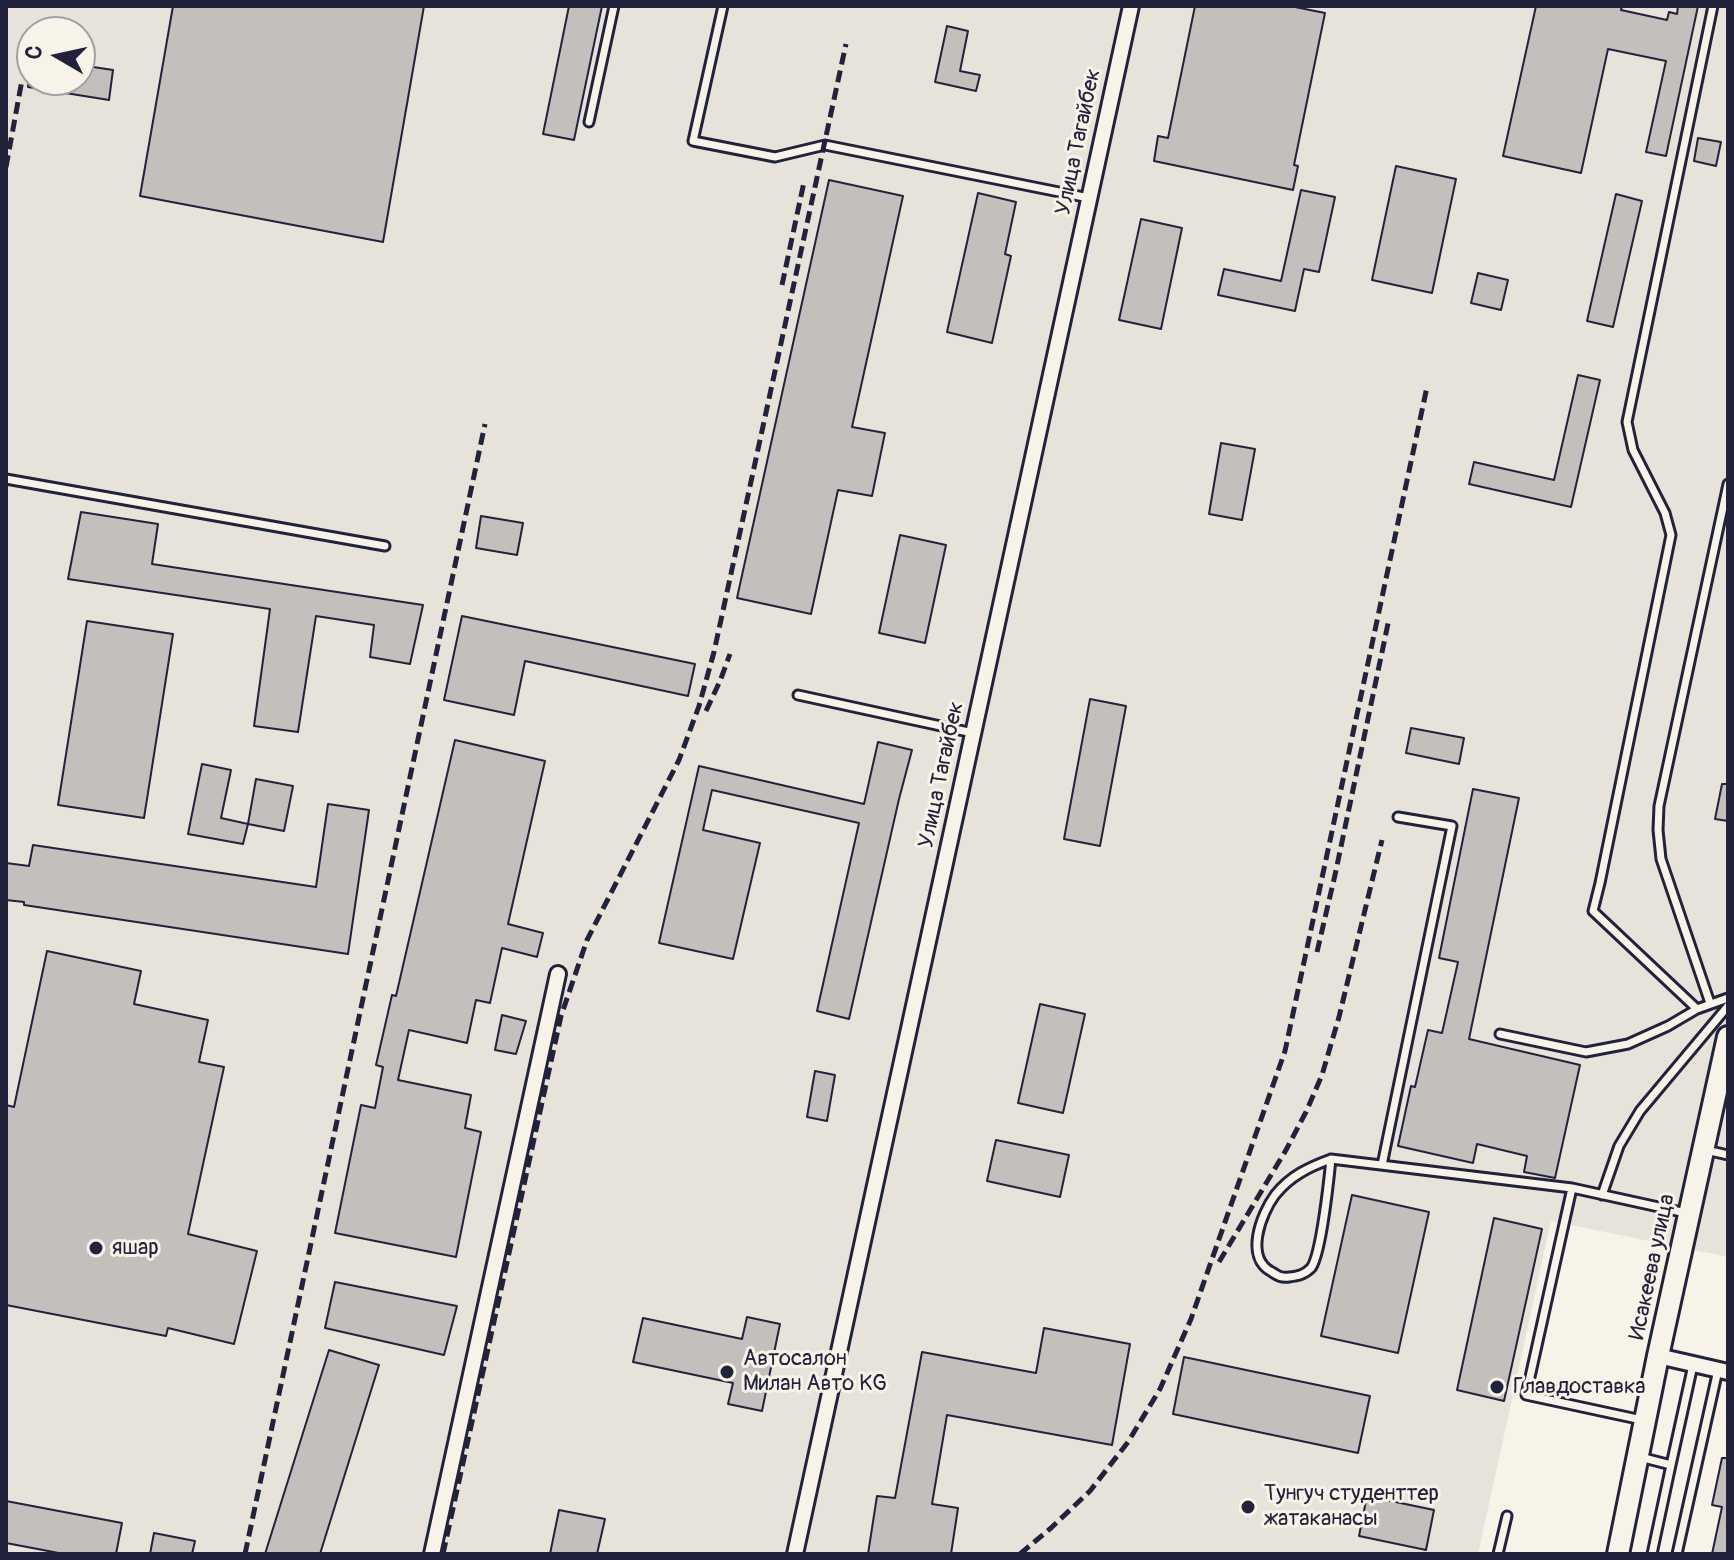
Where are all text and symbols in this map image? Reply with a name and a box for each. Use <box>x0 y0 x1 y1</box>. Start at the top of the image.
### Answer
north arrow <box>16 16 96 96</box>
text: С <box>19 44 49 61</box>
street label: Улица Тагайбек <box>1051 66 1107 218</box>
street label: Улица Тагайбек <box>914 699 970 851</box>
street label: Исакеева улица <box>1625 1192 1681 1342</box>
place label: яшар <box>112 1235 159 1261</box>
marker: яшар <box>87 1239 105 1257</box>
place label: Автосалон Милан Авто KG <box>743 1346 887 1398</box>
marker: Автосалон Милан Авто KG <box>718 1363 736 1381</box>
place label: Главдоставка <box>1513 1374 1646 1400</box>
marker: Главдоставка <box>1488 1378 1506 1396</box>
place label: Тунгуч студенттер жатаканасы <box>1264 1481 1439 1532</box>
marker: Тунгуч студенттер жатаканасы <box>1239 1498 1257 1516</box>

